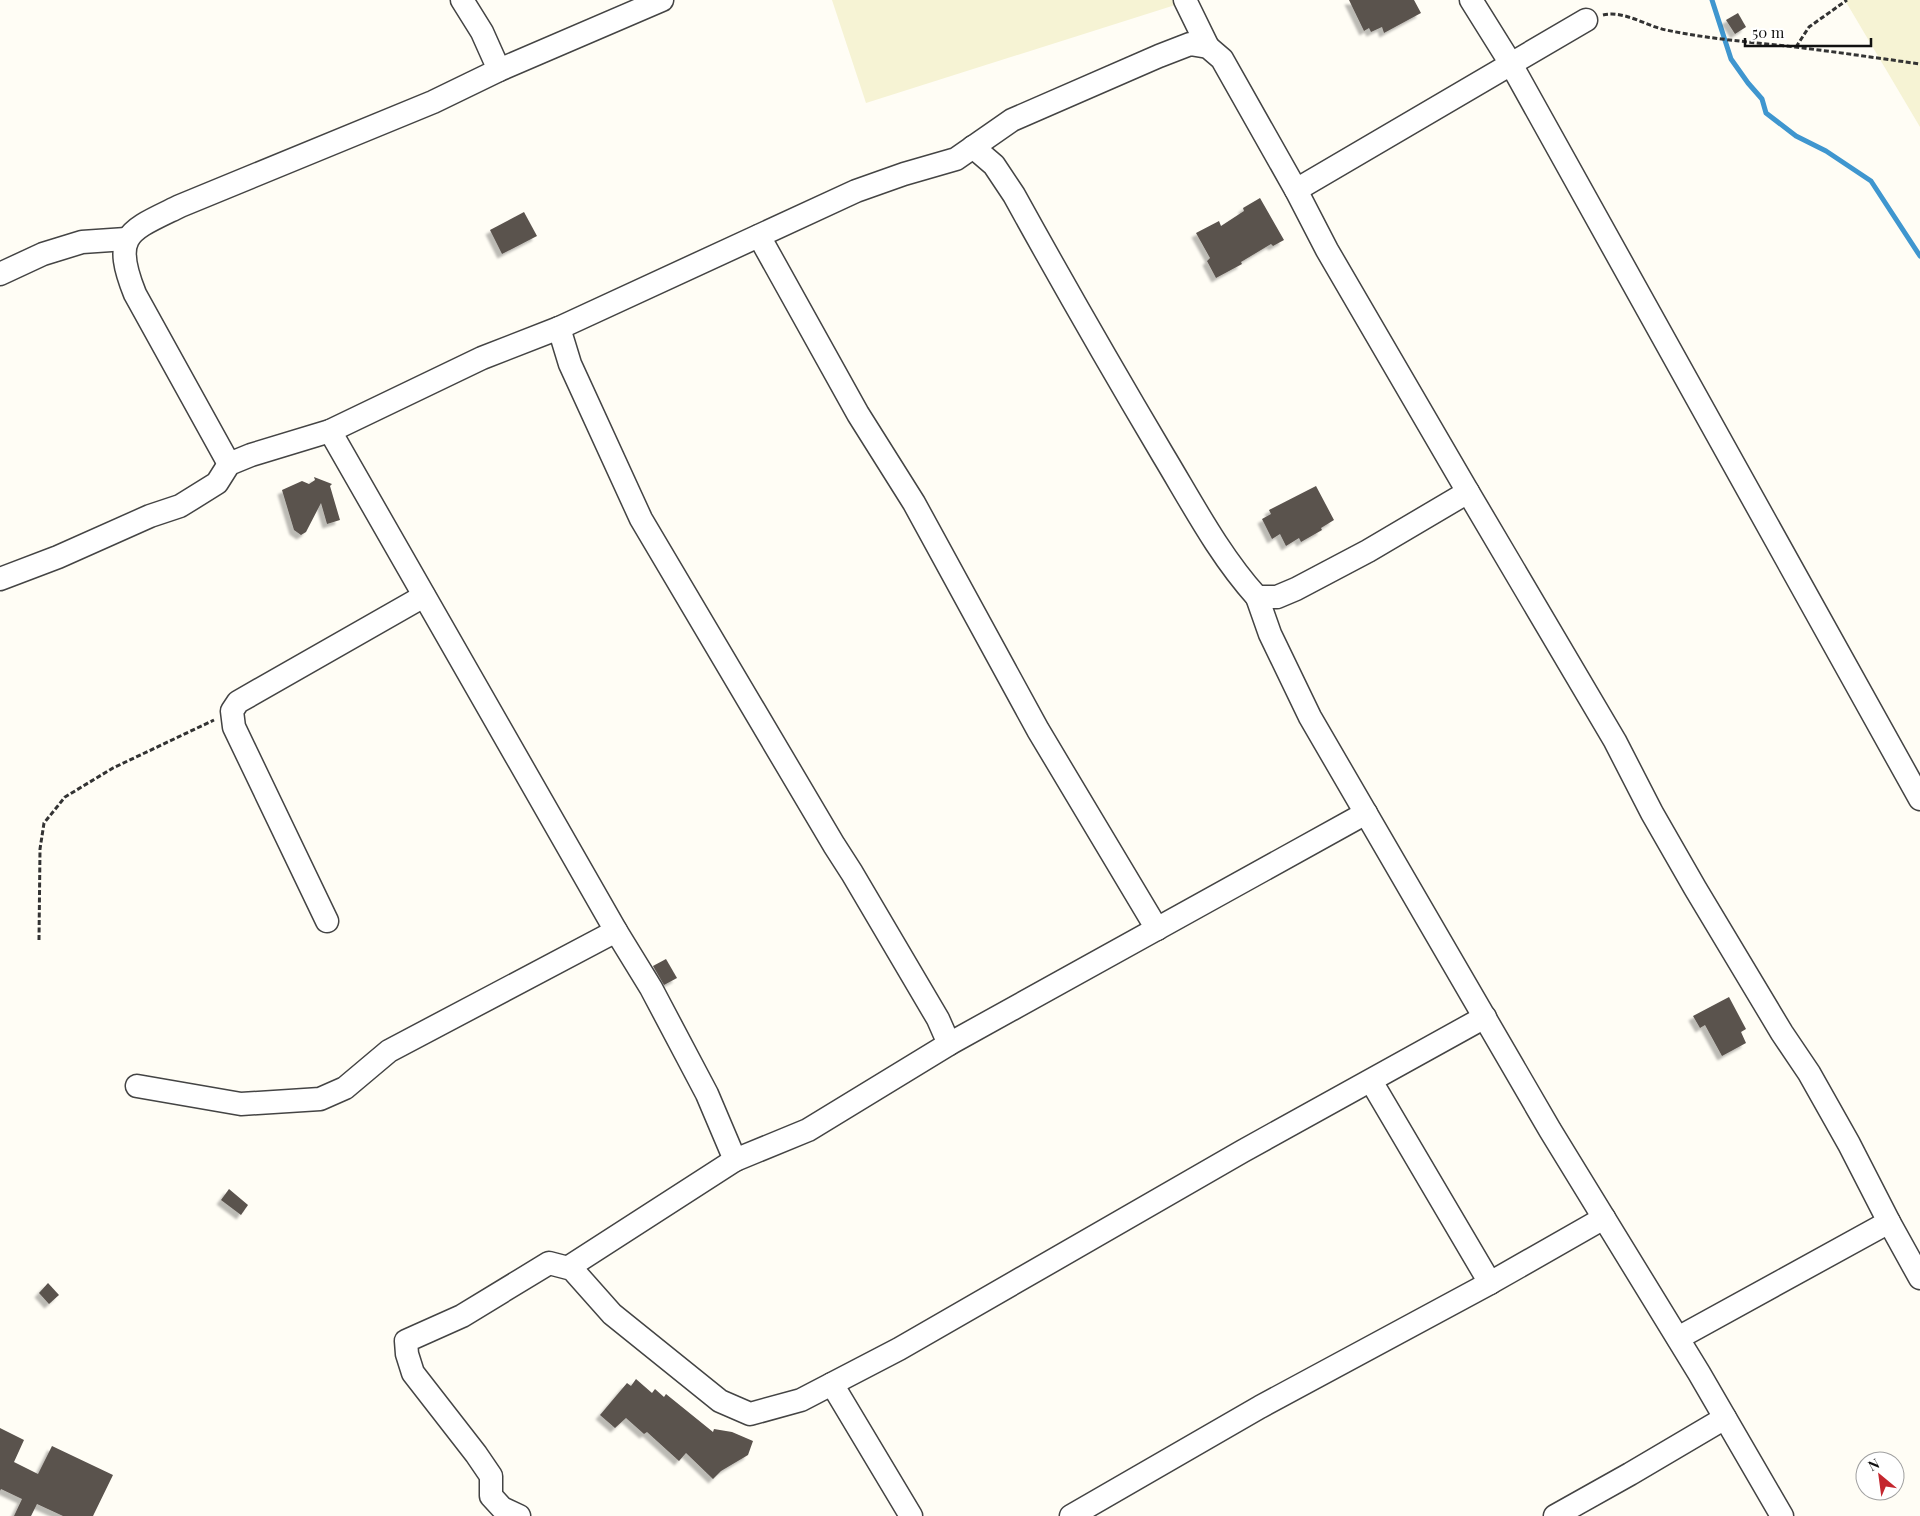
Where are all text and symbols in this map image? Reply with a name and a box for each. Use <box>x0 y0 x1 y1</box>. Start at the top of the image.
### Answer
scale bar <box>1745 15 1871 47</box>
text: 50 m <box>1752 22 1785 42</box>
north arrow <box>1855 1451 1905 1501</box>
text: N <box>1864 1453 1882 1475</box>

